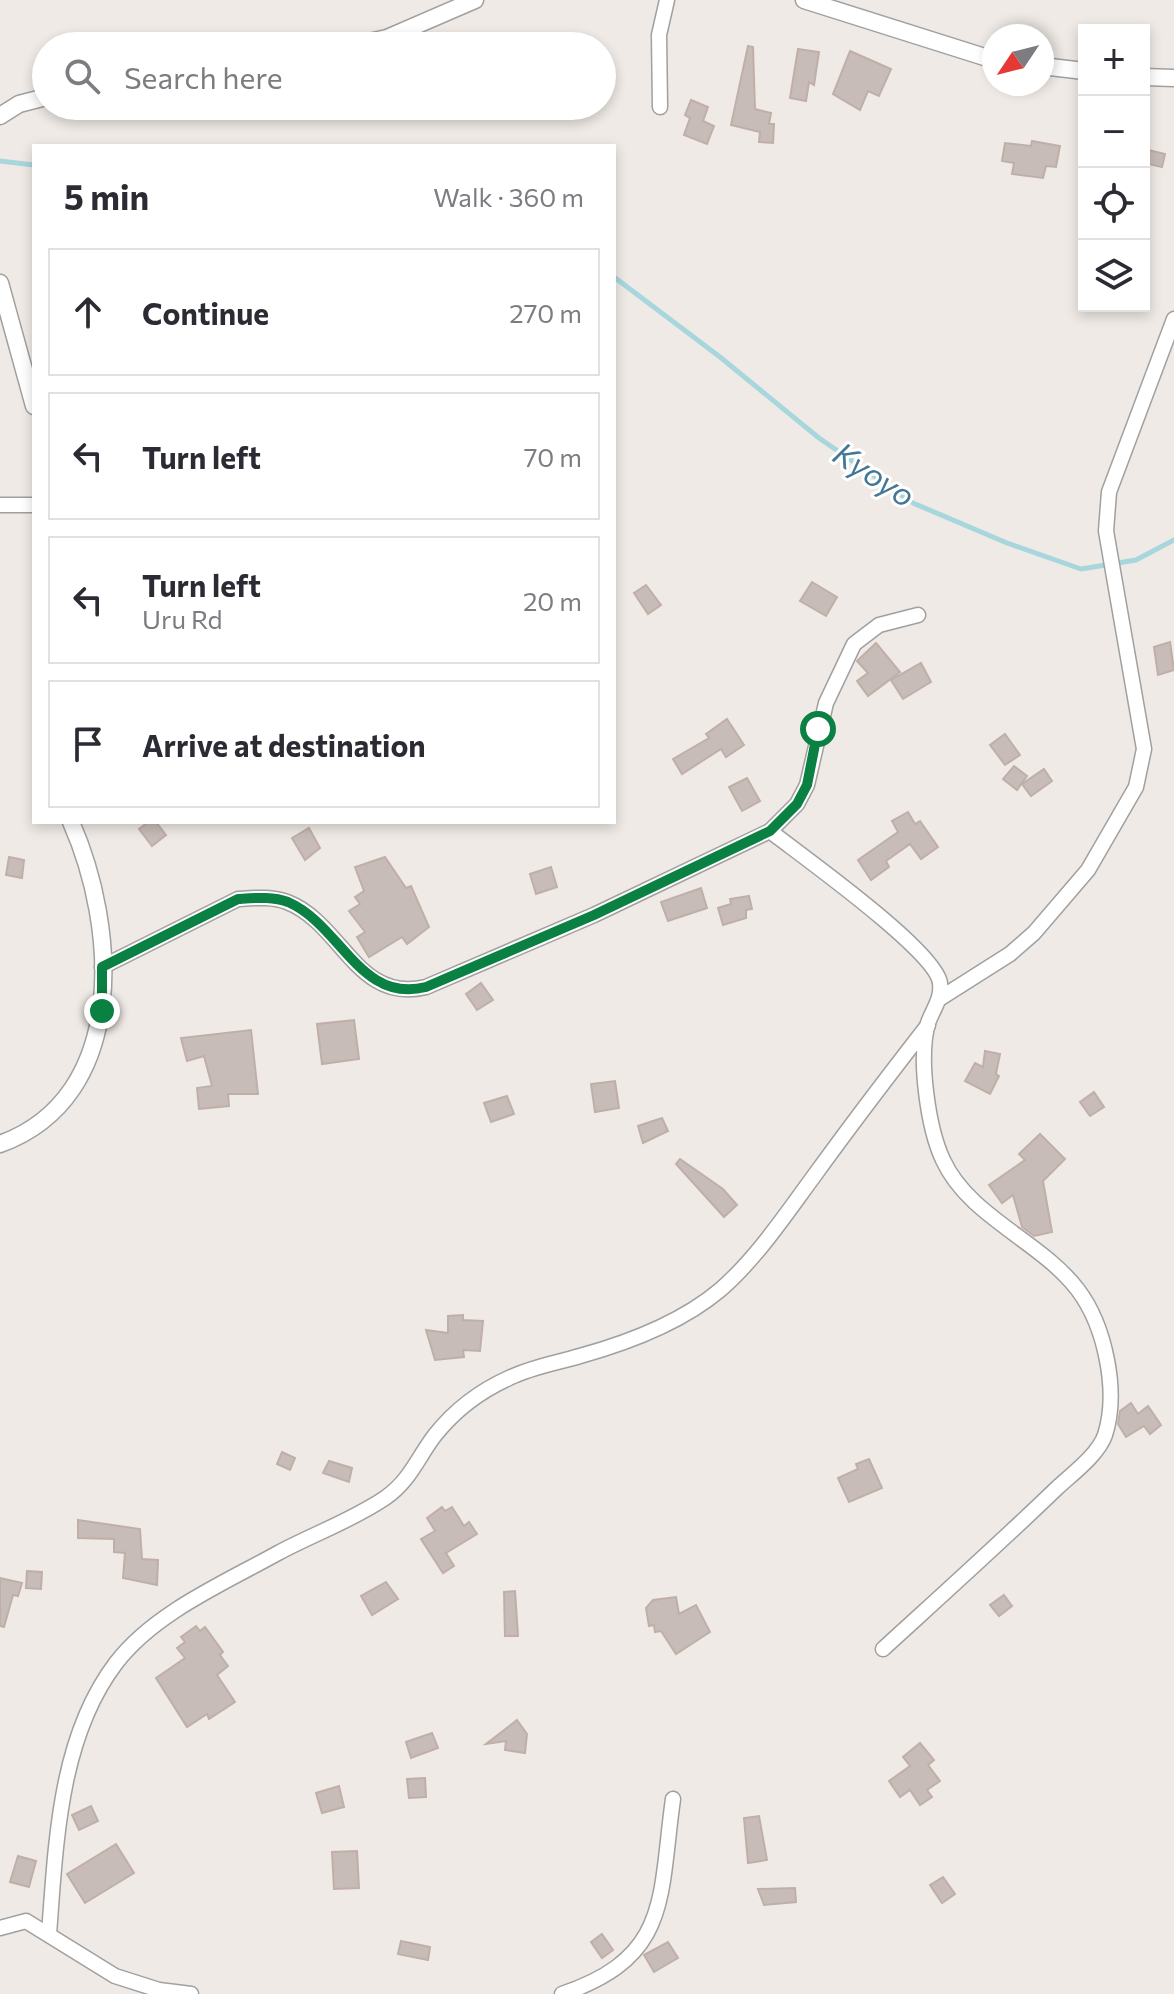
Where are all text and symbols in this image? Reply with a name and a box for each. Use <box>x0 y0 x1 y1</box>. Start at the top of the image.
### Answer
north arrow <box>982 24 1054 96</box>
map controls <box>1078 24 1150 312</box>
button: + <box>1078 24 1150 96</box>
search box <box>32 32 616 120</box>
icon: search <box>60 54 104 98</box>
text: Search here <box>124 58 283 95</box>
button: − <box>1078 96 1150 168</box>
button: locate <box>1078 168 1150 240</box>
text: 5 min <box>64 175 149 217</box>
text: Walk · 360 m <box>433 181 584 212</box>
button: layers <box>1078 240 1150 312</box>
icon: ahead <box>66 290 110 334</box>
text: Continue <box>142 294 269 331</box>
text: 270 m <box>509 297 582 328</box>
water label: Kyoyo <box>827 432 924 515</box>
icon: left <box>66 434 110 478</box>
text: Turn left <box>142 438 261 475</box>
text: 70 m <box>524 441 582 472</box>
text: Turn left <box>142 566 261 603</box>
icon: left <box>66 578 110 622</box>
text: 20 m <box>523 585 582 616</box>
text: Uru Rd <box>142 603 222 634</box>
route start <box>800 711 836 747</box>
icon: arrive <box>66 722 110 766</box>
text: Arrive at destination <box>142 726 426 763</box>
route end <box>84 993 120 1029</box>

